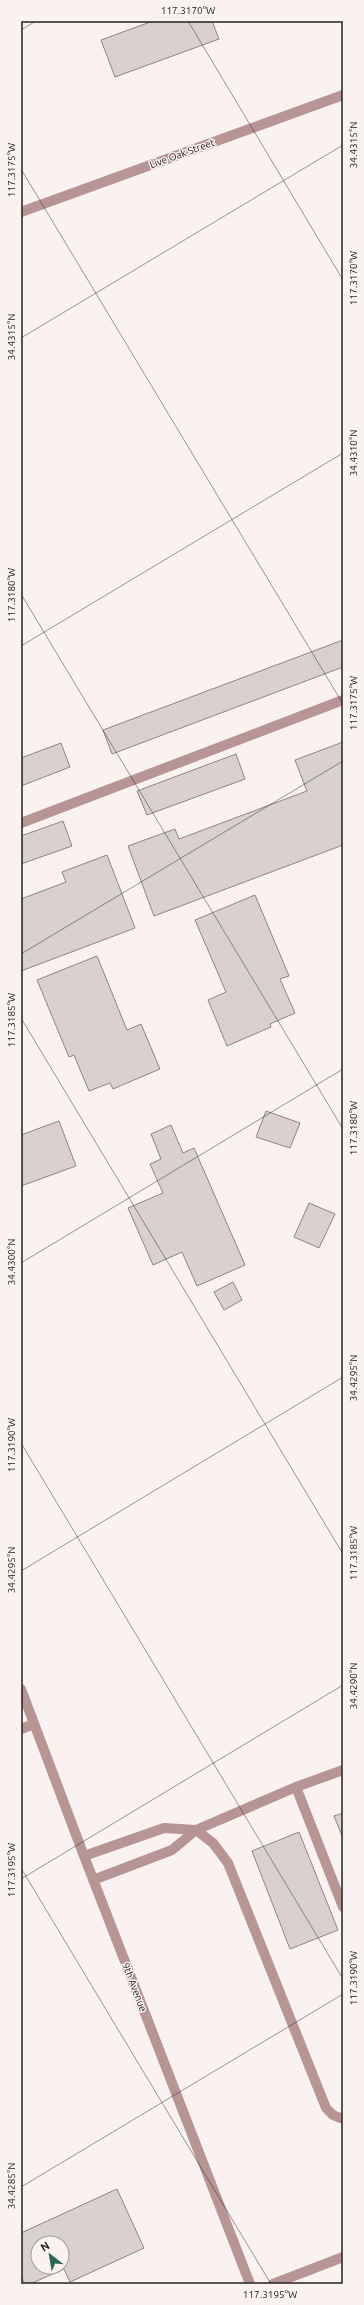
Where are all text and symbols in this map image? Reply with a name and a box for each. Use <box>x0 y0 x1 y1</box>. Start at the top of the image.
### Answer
text: 117.3170°W <box>161 5 215 16</box>
text: 34.4315°N <box>348 122 359 168</box>
street label: Live Oak Street <box>148 137 216 170</box>
text: 117.3175°W <box>6 143 17 197</box>
text: 117.3170°W <box>348 251 359 305</box>
text: 34.4315°N <box>6 314 17 360</box>
text: 34.4310°N <box>348 430 359 476</box>
text: 117.3180°W <box>6 568 17 622</box>
text: 117.3175°W <box>348 676 359 730</box>
text: 117.3185°W <box>6 993 17 1047</box>
text: 117.3180°W <box>348 1101 359 1155</box>
text: 34.4300°N <box>6 1239 17 1285</box>
text: 34.4295°N <box>348 1355 359 1401</box>
text: 117.3190°W <box>6 1418 17 1472</box>
text: 117.3185°W <box>348 1526 359 1580</box>
text: 34.4295°N <box>6 1547 17 1593</box>
text: 34.4290°N <box>348 1663 359 1709</box>
text: 117.3195°W <box>6 1843 17 1897</box>
text: 117.3190°W <box>348 1951 359 2005</box>
street label: 9th Avenue <box>120 1961 149 2013</box>
text: 34.4285°N <box>6 2163 17 2209</box>
north arrow <box>30 2235 70 2275</box>
text: N <box>38 2239 51 2254</box>
text: 117.3195°W <box>243 2289 297 2300</box>

